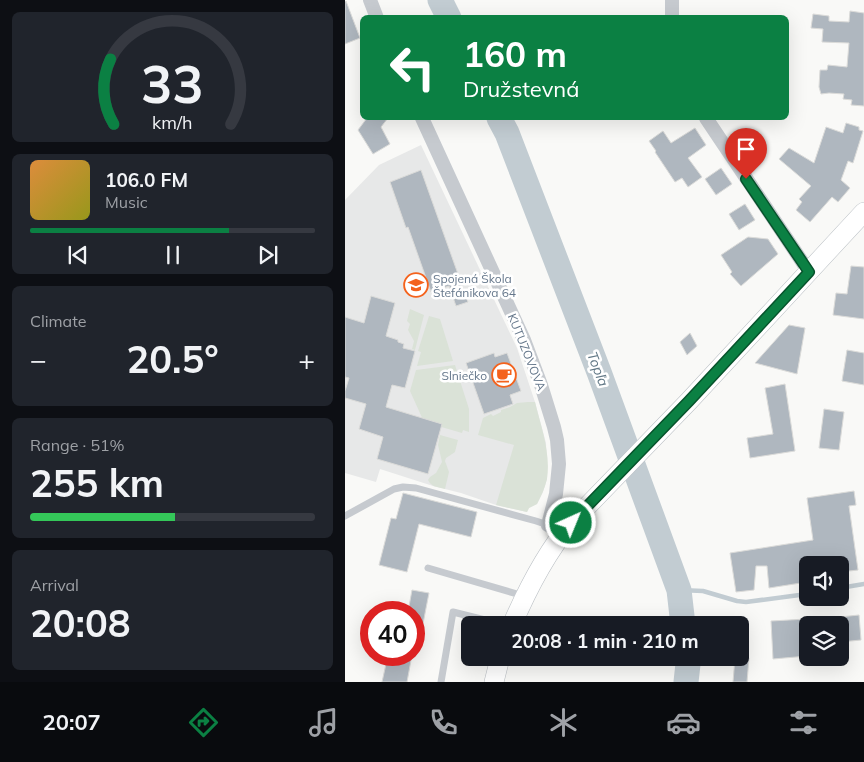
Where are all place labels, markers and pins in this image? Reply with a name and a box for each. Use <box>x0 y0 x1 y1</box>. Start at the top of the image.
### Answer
pin <box>725 128 767 179</box>
place label: Spojená Škola Štefánikova 64 <box>433 271 516 300</box>
school or university icon: Spojená Škola Štefánikova 64 <box>403 272 429 298</box>
cafe icon: Slniečko <box>491 362 517 388</box>
place label: Slniečko <box>441 368 487 383</box>

